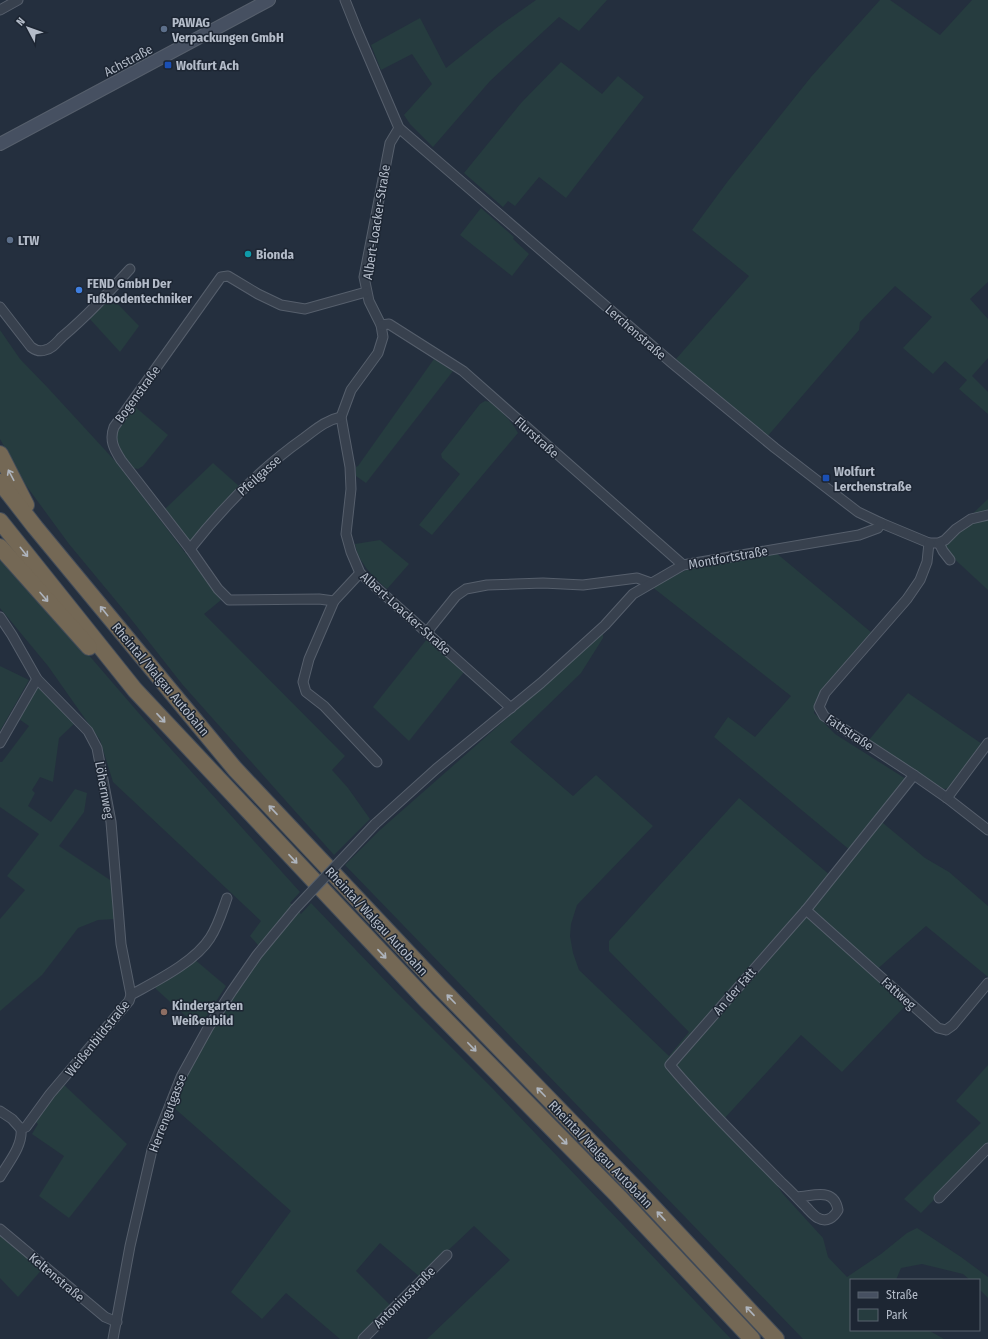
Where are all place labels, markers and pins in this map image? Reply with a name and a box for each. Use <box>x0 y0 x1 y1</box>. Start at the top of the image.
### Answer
place label: PAWAG Verpackungen GmbH <box>171 15 284 45</box>
marker: PAWAG Verpackungen GmbH <box>159 24 169 34</box>
place label: Wolfurt Ach <box>176 58 239 73</box>
marker: Wolfurt Ach <box>163 60 173 70</box>
place label: LTW <box>18 233 39 248</box>
marker: LTW <box>5 235 15 245</box>
place label: Bionda <box>256 247 294 262</box>
marker: Bionda <box>243 249 253 259</box>
place label: FEND GmbH Der Fußbodentechniker <box>87 276 192 306</box>
marker: FEND GmbH Der Fußbodentechniker <box>74 285 84 295</box>
place label: Wolfurt Lerchenstraße <box>834 464 912 494</box>
marker: Wolfurt Lerchenstraße <box>821 473 831 483</box>
place label: Kindergarten Weißenbild <box>172 998 243 1028</box>
marker: Kindergarten Weißenbild <box>159 1007 169 1017</box>

